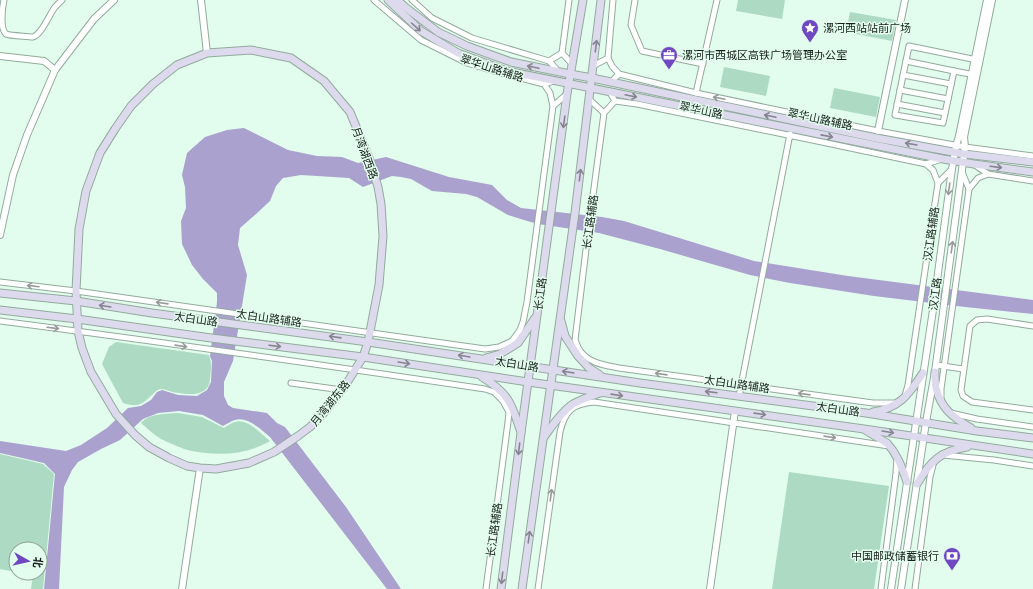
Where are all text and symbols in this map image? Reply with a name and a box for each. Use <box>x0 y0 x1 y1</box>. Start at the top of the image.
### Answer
place icon: 漯河西站站前广场 <box>800 18 820 43</box>
one-way arrow <box>411 22 421 31</box>
place label: 漯河西站站前广场 <box>823 22 911 36</box>
one-way arrow <box>592 40 600 53</box>
office icon: 漯河市西城区高铁广场管理办公室 <box>659 45 679 70</box>
place label: 漯河市西城区高铁广场管理办公室 <box>682 49 847 63</box>
street label: 翠华山路辅路 <box>458 52 525 86</box>
one-way arrow <box>527 63 540 71</box>
one-way arrow <box>624 92 637 100</box>
one-way arrow <box>713 94 726 102</box>
street label: 翠华山路 <box>678 100 724 122</box>
street label: 翠华山路辅路 <box>786 106 854 134</box>
one-way arrow <box>764 111 777 119</box>
one-way arrow <box>560 115 568 128</box>
street label: 月湾湖西路 <box>348 125 380 182</box>
one-way arrow <box>820 132 833 140</box>
one-way arrow <box>905 140 918 148</box>
one-way arrow <box>989 163 1002 171</box>
one-way arrow <box>576 169 584 182</box>
one-way arrow <box>945 182 953 195</box>
street label: 长江路辅路 <box>580 194 602 250</box>
street label: 汉江路辅路 <box>921 206 943 262</box>
one-way arrow <box>948 241 956 254</box>
street label: 长江路 <box>532 277 550 311</box>
street label: 汉江路 <box>927 277 945 311</box>
one-way arrow <box>27 283 40 290</box>
one-way arrow <box>156 299 169 307</box>
one-way arrow <box>99 301 112 309</box>
street label: 太白山路辅路 <box>235 307 303 331</box>
street label: 太白山路 <box>173 310 219 330</box>
one-way arrow <box>46 324 59 332</box>
one-way arrow <box>329 334 342 341</box>
one-way arrow <box>174 342 187 350</box>
one-way arrow <box>268 342 281 350</box>
one-way arrow <box>458 352 471 360</box>
street label: 太白山路 <box>494 355 540 375</box>
one-way arrow <box>397 359 410 367</box>
one-way arrow <box>562 368 575 376</box>
one-way arrow <box>655 370 668 378</box>
street label: 太白山路辅路 <box>703 373 771 397</box>
street label: 月湾湖东路 <box>308 378 354 429</box>
one-way arrow <box>705 388 718 396</box>
one-way arrow <box>798 390 811 398</box>
one-way arrow <box>610 391 623 399</box>
street label: 太白山路 <box>815 400 861 420</box>
one-way arrow <box>753 410 766 418</box>
one-way arrow <box>882 428 895 436</box>
one-way arrow <box>823 433 836 441</box>
one-way arrow <box>515 442 523 455</box>
one-way arrow <box>547 489 555 502</box>
street label: 长江路辅路 <box>484 502 506 558</box>
one-way arrow <box>525 530 533 543</box>
north arrow <box>8 541 48 581</box>
bank icon: 中国邮政储蓄银行 <box>942 546 962 571</box>
place label: 中国邮政储蓄银行 <box>851 550 939 564</box>
text: 北 <box>29 556 45 569</box>
one-way arrow <box>498 571 506 584</box>

